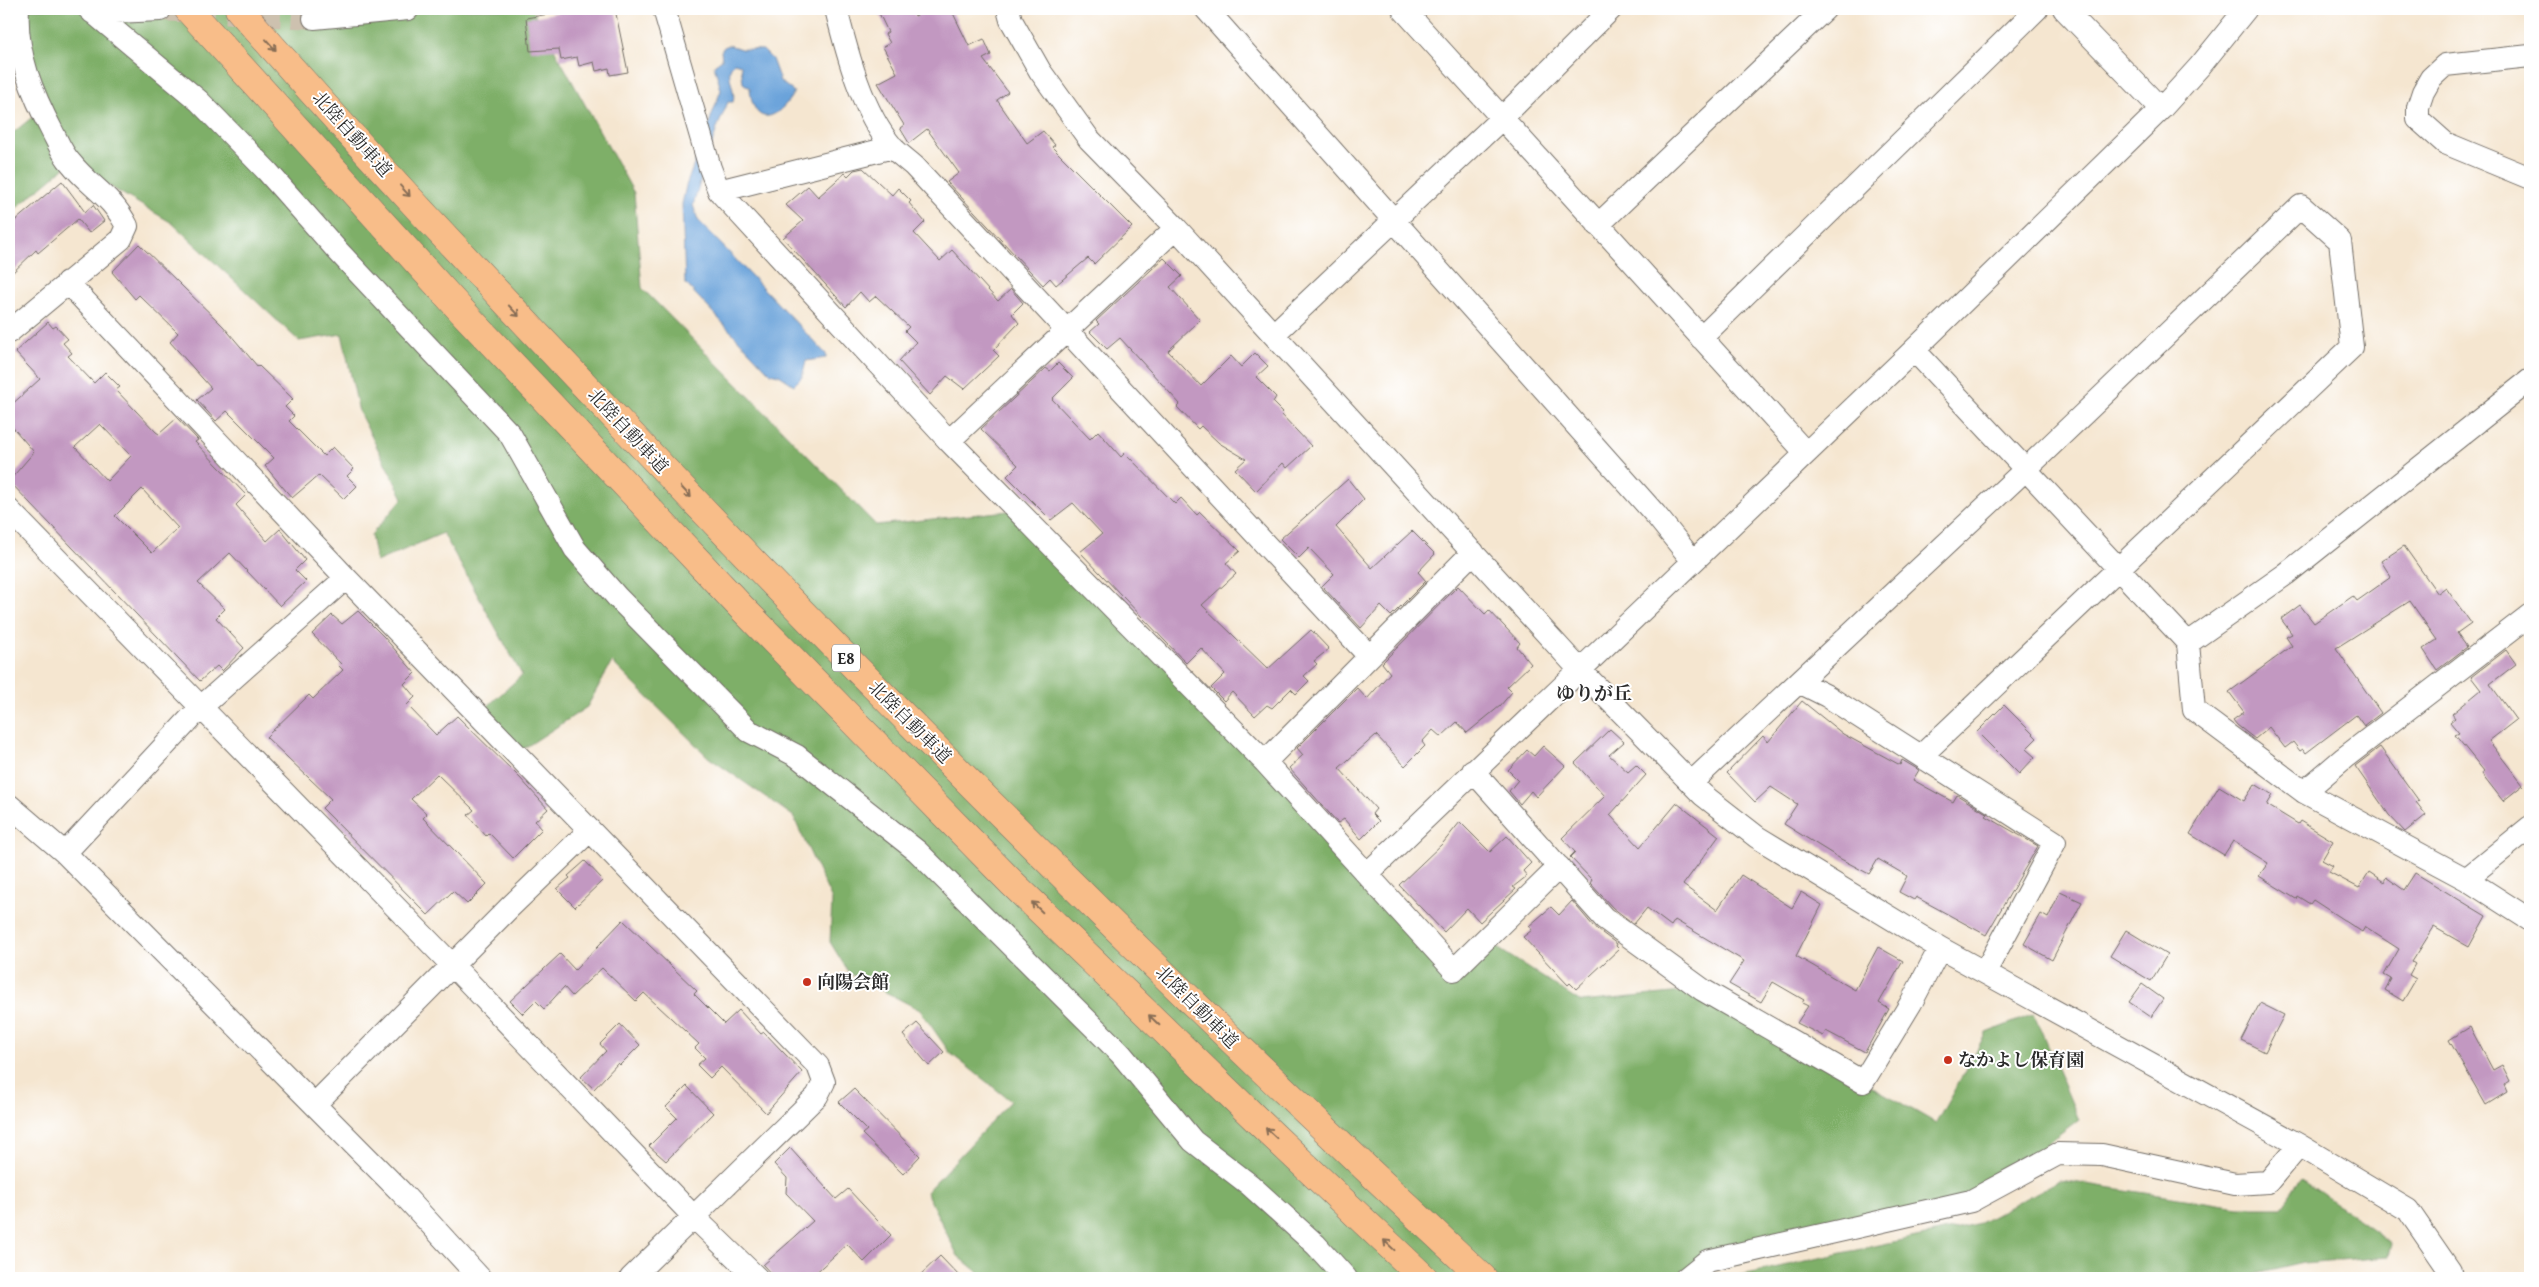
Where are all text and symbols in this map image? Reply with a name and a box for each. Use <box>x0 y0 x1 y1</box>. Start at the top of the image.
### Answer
one-way arrow <box>266 39 277 52</box>
street label: 北陸自動車道 <box>306 85 399 183</box>
one-way arrow <box>398 184 410 197</box>
one-way arrow <box>508 304 520 317</box>
street label: 北陸自動車道 <box>582 382 675 479</box>
one-way arrow <box>680 486 692 499</box>
road number: E8 <box>832 644 860 671</box>
street label: 北陸自動車道 <box>863 674 958 769</box>
district label: ゆりが丘 <box>1556 679 1632 707</box>
one-way arrow <box>1031 901 1044 913</box>
street label: 北陸自動車道 <box>1150 959 1245 1054</box>
place label: 向陽会館 <box>817 968 889 995</box>
marker: 向陽会館 <box>801 976 813 988</box>
one-way arrow <box>1148 1014 1160 1026</box>
place label: なかよし保育園 <box>1958 1046 2084 1073</box>
marker: なかよし保育園 <box>1942 1054 1954 1066</box>
one-way arrow <box>1264 1127 1277 1139</box>
one-way arrow <box>1382 1239 1395 1251</box>

